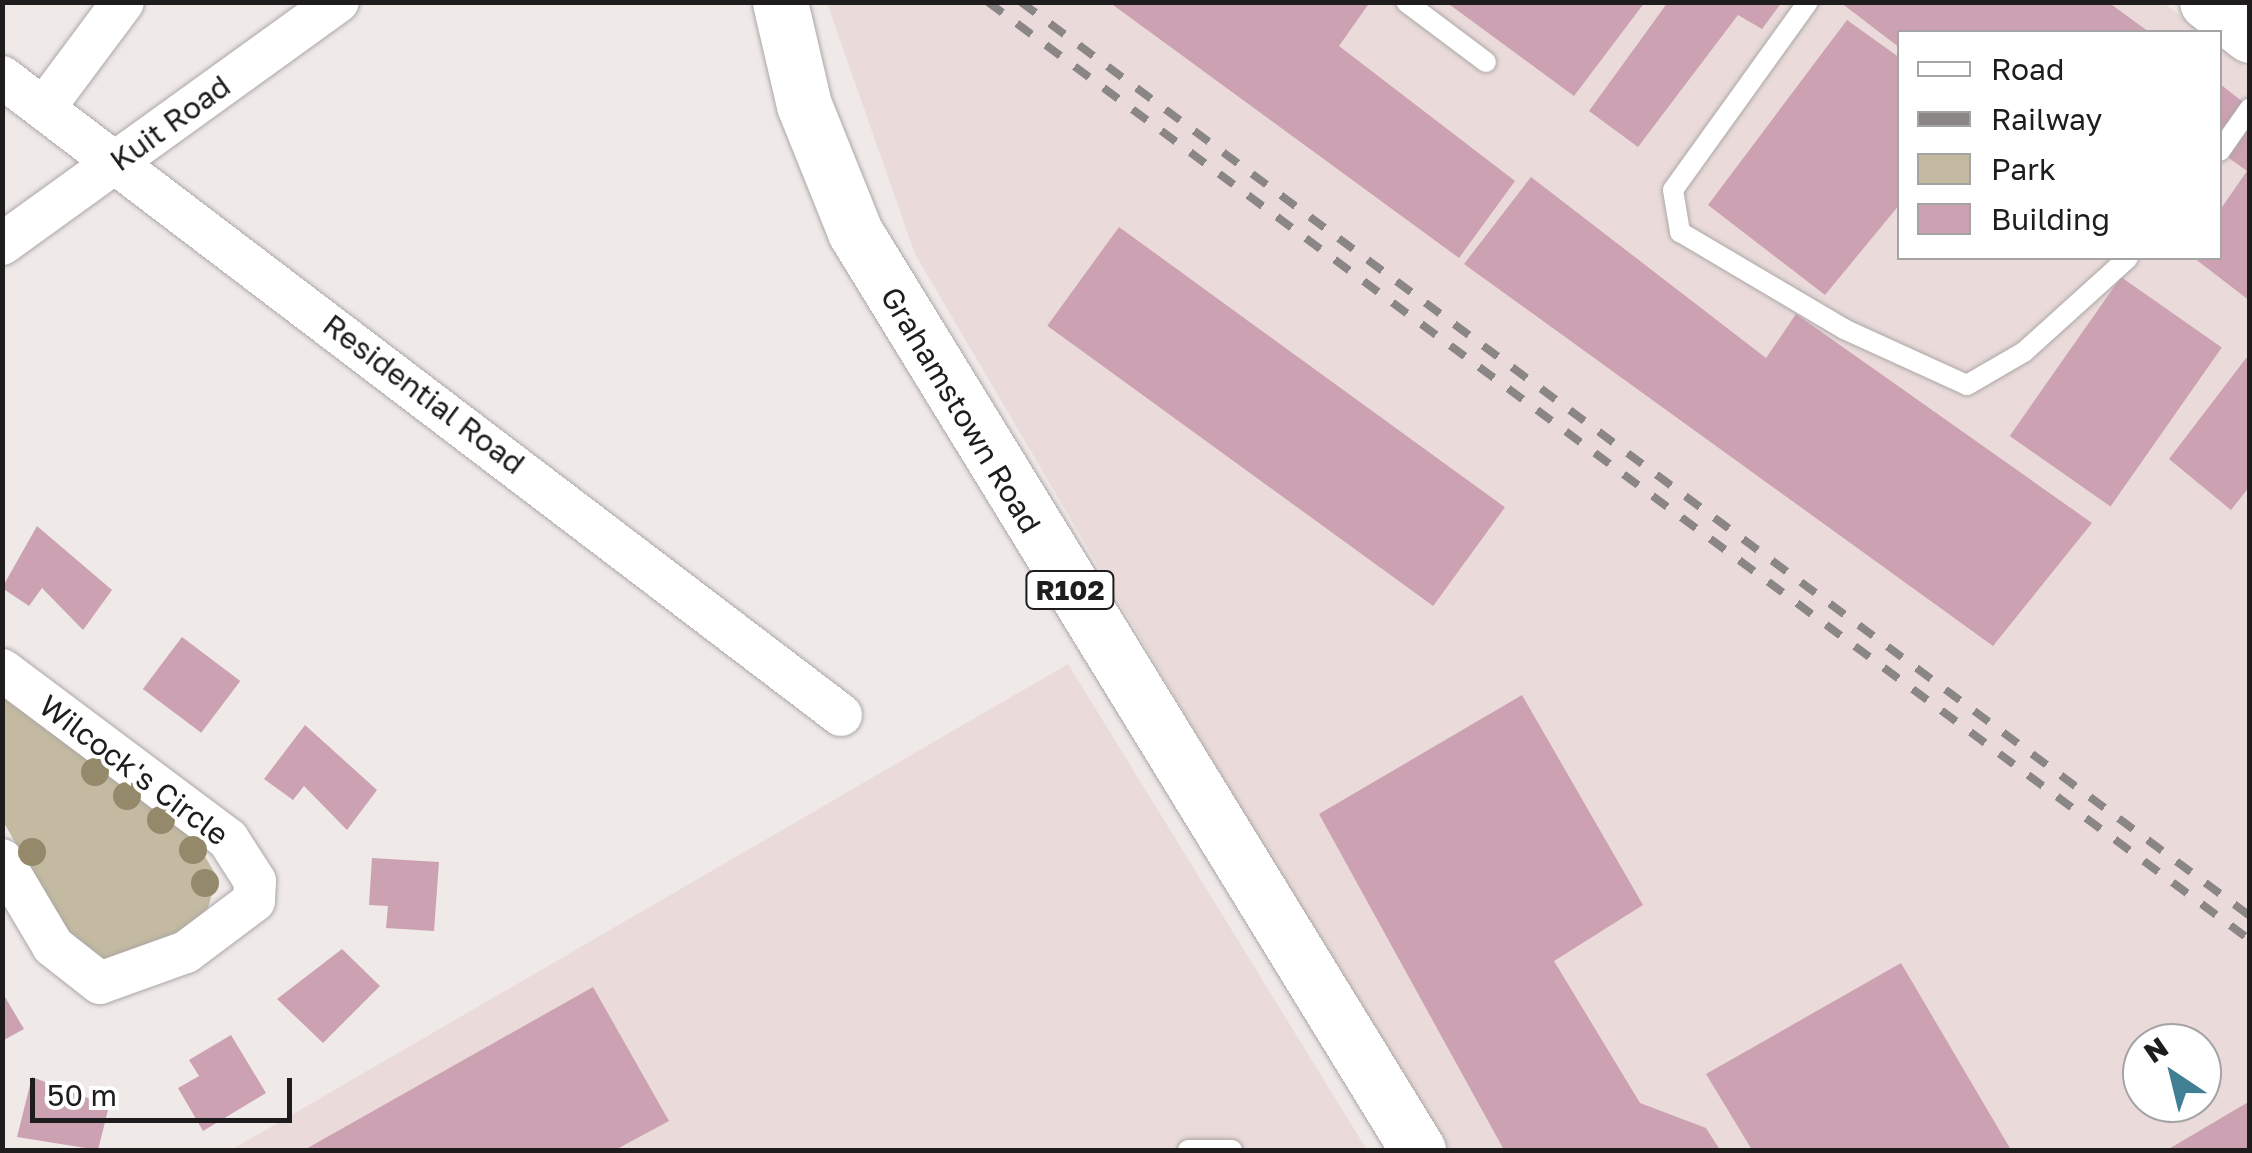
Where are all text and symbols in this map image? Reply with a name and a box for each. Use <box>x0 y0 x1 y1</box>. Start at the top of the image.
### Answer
legend <box>1897 30 2222 260</box>
text: Road <box>1991 51 2065 87</box>
street label: Kuit Road <box>103 68 237 178</box>
text: Railway <box>1991 101 2102 137</box>
text: Park <box>1991 151 2056 187</box>
text: Building <box>1991 201 2110 237</box>
street label: Grahamstown Road <box>873 280 1049 540</box>
street label: Residential Road <box>316 306 532 482</box>
road number: R102 <box>1025 567 1115 613</box>
street label: Wilcock's Circle <box>32 687 236 853</box>
north arrow <box>2122 1023 2222 1123</box>
text: N <box>2137 1030 2174 1069</box>
scale bar <box>35 1058 298 1120</box>
text: 50 m <box>47 1077 117 1113</box>

